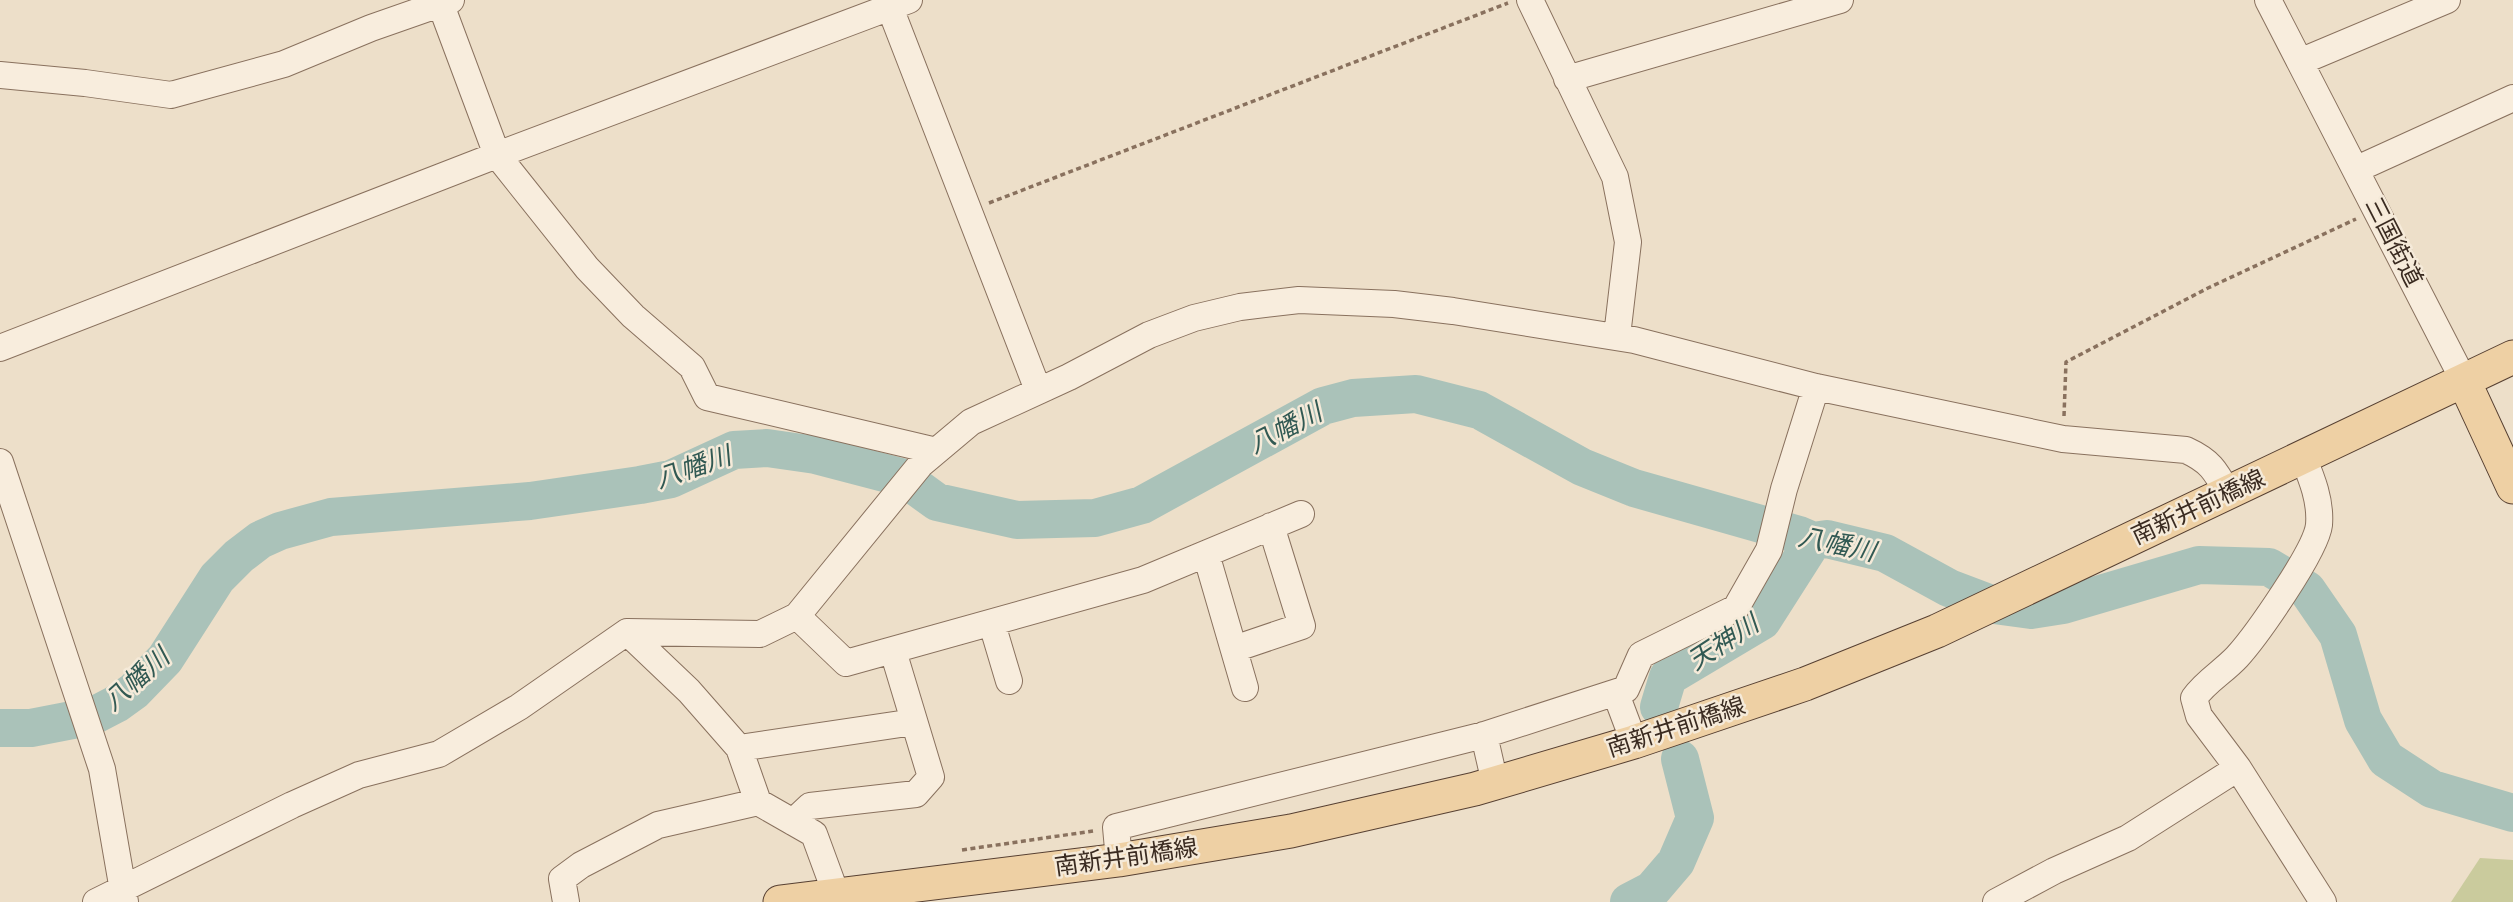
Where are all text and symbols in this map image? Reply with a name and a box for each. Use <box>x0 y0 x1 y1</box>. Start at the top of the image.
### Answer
street label: 三国街道 <box>2361 193 2427 291</box>
water label: 八幡川 <box>1244 396 1329 459</box>
water label: 八幡川 <box>652 440 738 494</box>
street label: 南新井前橋線 <box>2127 465 2269 549</box>
water label: 八幡川 <box>1796 522 1881 567</box>
water label: 天神川 <box>1683 607 1766 676</box>
water label: 八幡川 <box>98 640 177 716</box>
street label: 南新井前橋線 <box>1604 692 1748 762</box>
street label: 南新井前橋線 <box>1053 834 1199 880</box>

